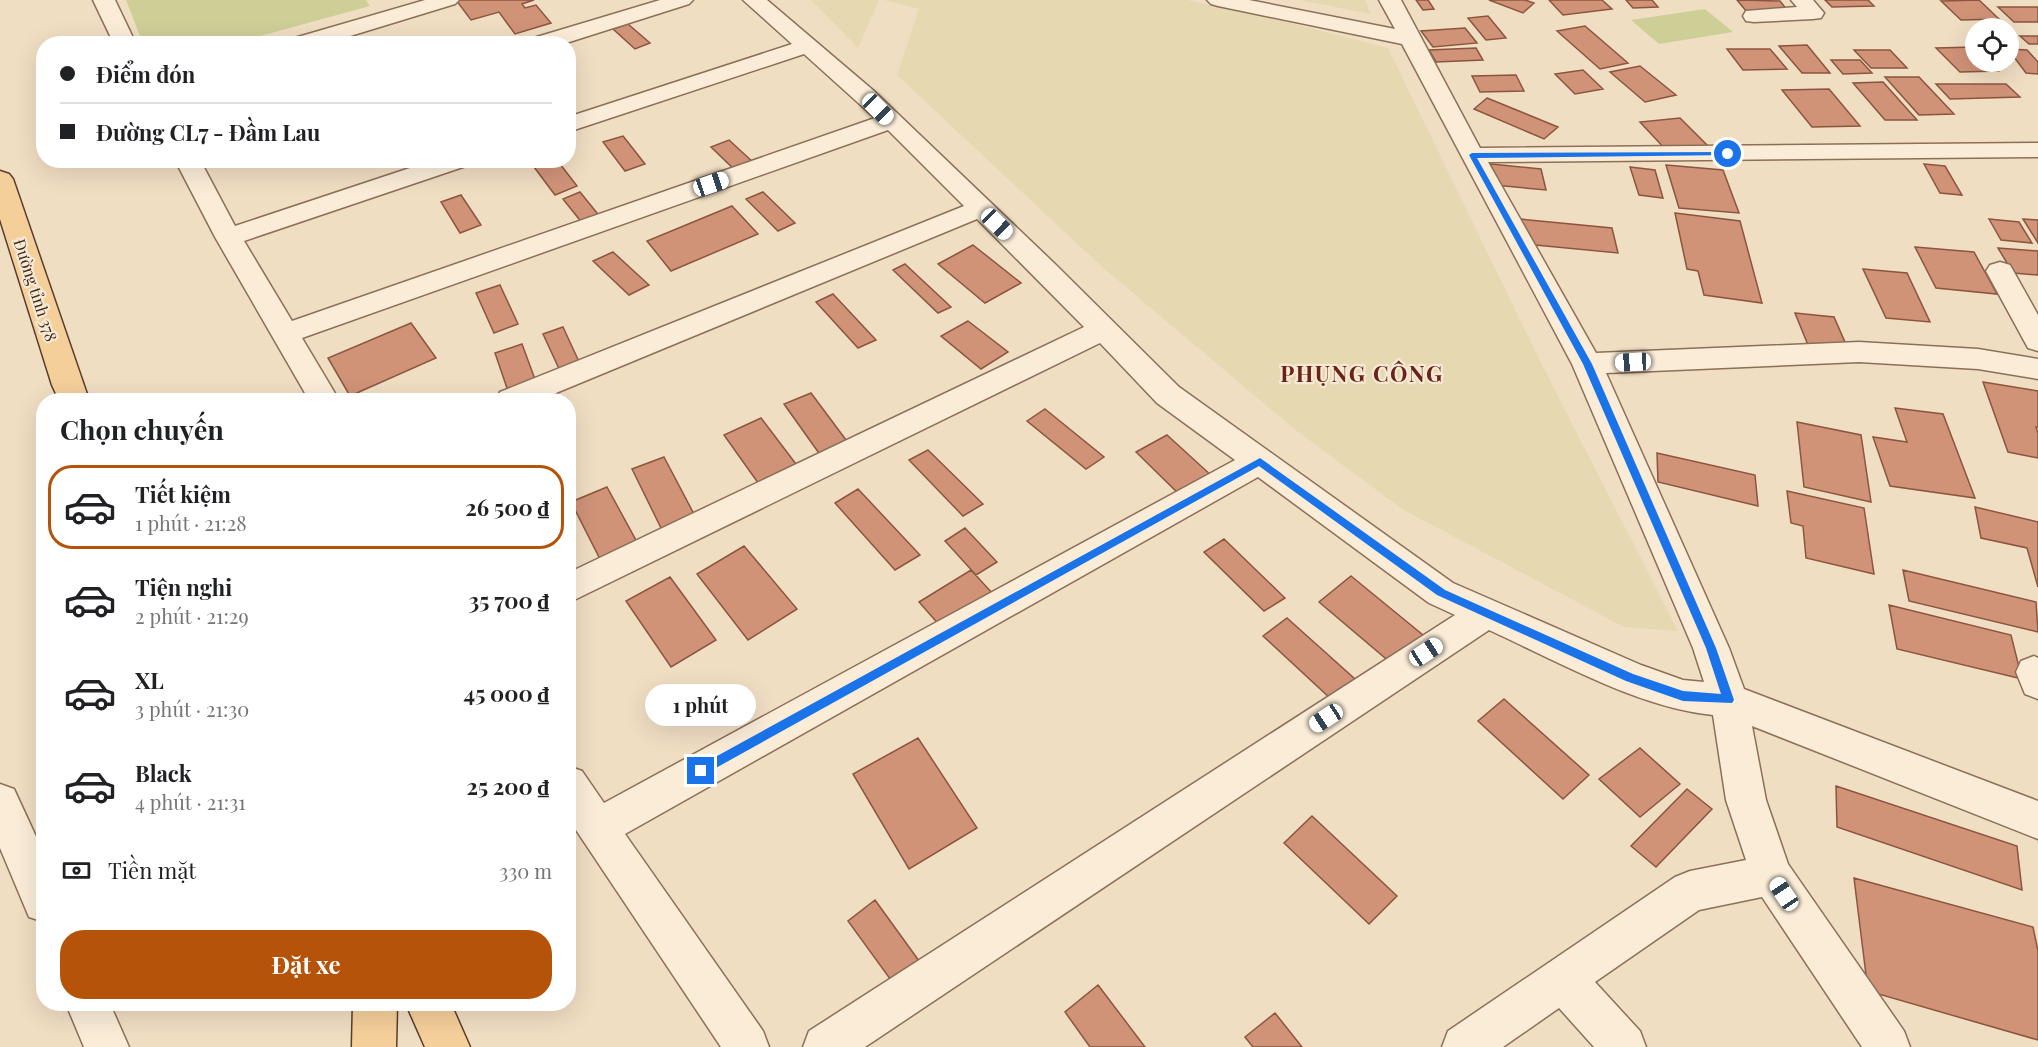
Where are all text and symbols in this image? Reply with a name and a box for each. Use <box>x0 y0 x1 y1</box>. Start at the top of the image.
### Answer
map controls <box>1965 18 2019 72</box>
button: locate <box>1965 18 2019 72</box>
text: Điểm đón <box>96 59 195 89</box>
car <box>859 90 897 128</box>
text: Đường CL7 - Đầm Lau <box>96 117 320 147</box>
route start <box>1714 140 1741 167</box>
car <box>691 170 731 198</box>
car <box>978 205 1016 243</box>
street label: Đường tỉnh 378 <box>10 236 62 344</box>
car <box>1615 352 1651 372</box>
district label: PHỤNG CÔNG <box>1280 358 1444 388</box>
text: Chọn chuyến <box>60 411 224 447</box>
text: Tiết kiệm <box>135 479 231 509</box>
icon: car <box>63 480 117 534</box>
text: 26 500 ₫ <box>465 492 549 522</box>
text: 1 phút · 21:28 <box>135 509 247 536</box>
text: Tiện nghi <box>135 572 232 602</box>
icon: car <box>63 573 117 627</box>
text: 35 700 ₫ <box>469 585 549 615</box>
text: 2 phút · 21:29 <box>135 602 249 629</box>
car <box>1406 635 1446 669</box>
text: XL <box>135 665 164 695</box>
icon: car <box>63 666 117 720</box>
text: 45 000 ₫ <box>464 678 549 708</box>
callout: 1 phút <box>646 684 756 726</box>
text: 1 phút <box>673 691 728 718</box>
text: 3 phút · 21:30 <box>135 695 249 722</box>
car <box>1306 701 1346 735</box>
route end <box>687 757 714 784</box>
text: Black <box>135 758 192 788</box>
icon: car <box>63 759 117 813</box>
text: 25 200 ₫ <box>466 771 549 801</box>
text: 4 phút · 21:31 <box>135 788 246 815</box>
icon: cash <box>60 854 93 887</box>
text: Tiền mặt <box>108 855 196 885</box>
text: 330 m <box>499 857 552 884</box>
car <box>1766 874 1802 914</box>
button: Đặt xe <box>60 930 552 999</box>

